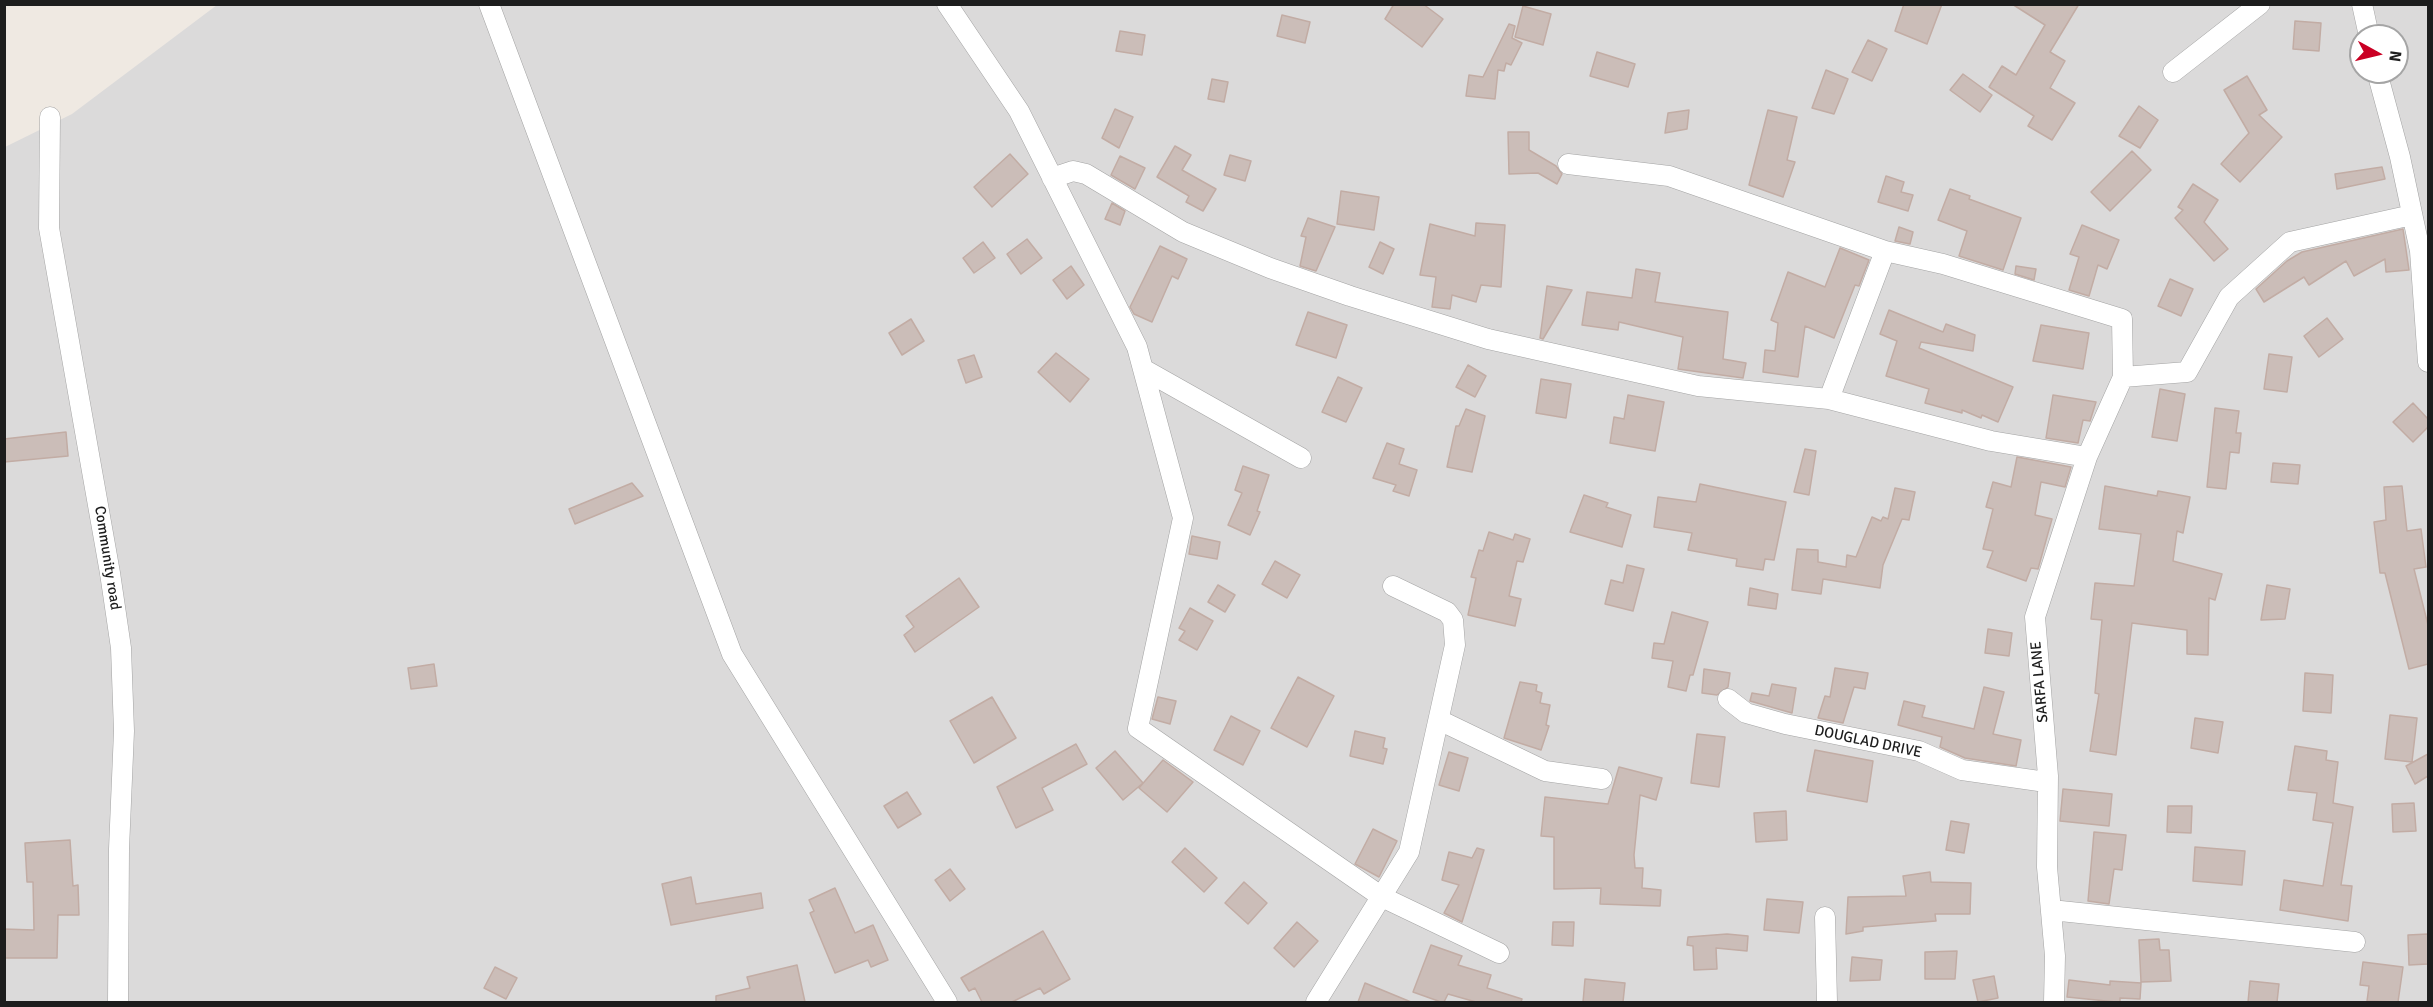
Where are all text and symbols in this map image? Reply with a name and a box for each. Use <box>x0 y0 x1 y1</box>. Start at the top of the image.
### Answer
north arrow <box>2349 24 2409 84</box>
text: N <box>2384 49 2406 63</box>
street label: Community road <box>90 505 124 611</box>
street label: SARFA LANE <box>2027 641 2053 723</box>
street label: DOUGLAD DRIVE <box>1813 722 1923 762</box>

